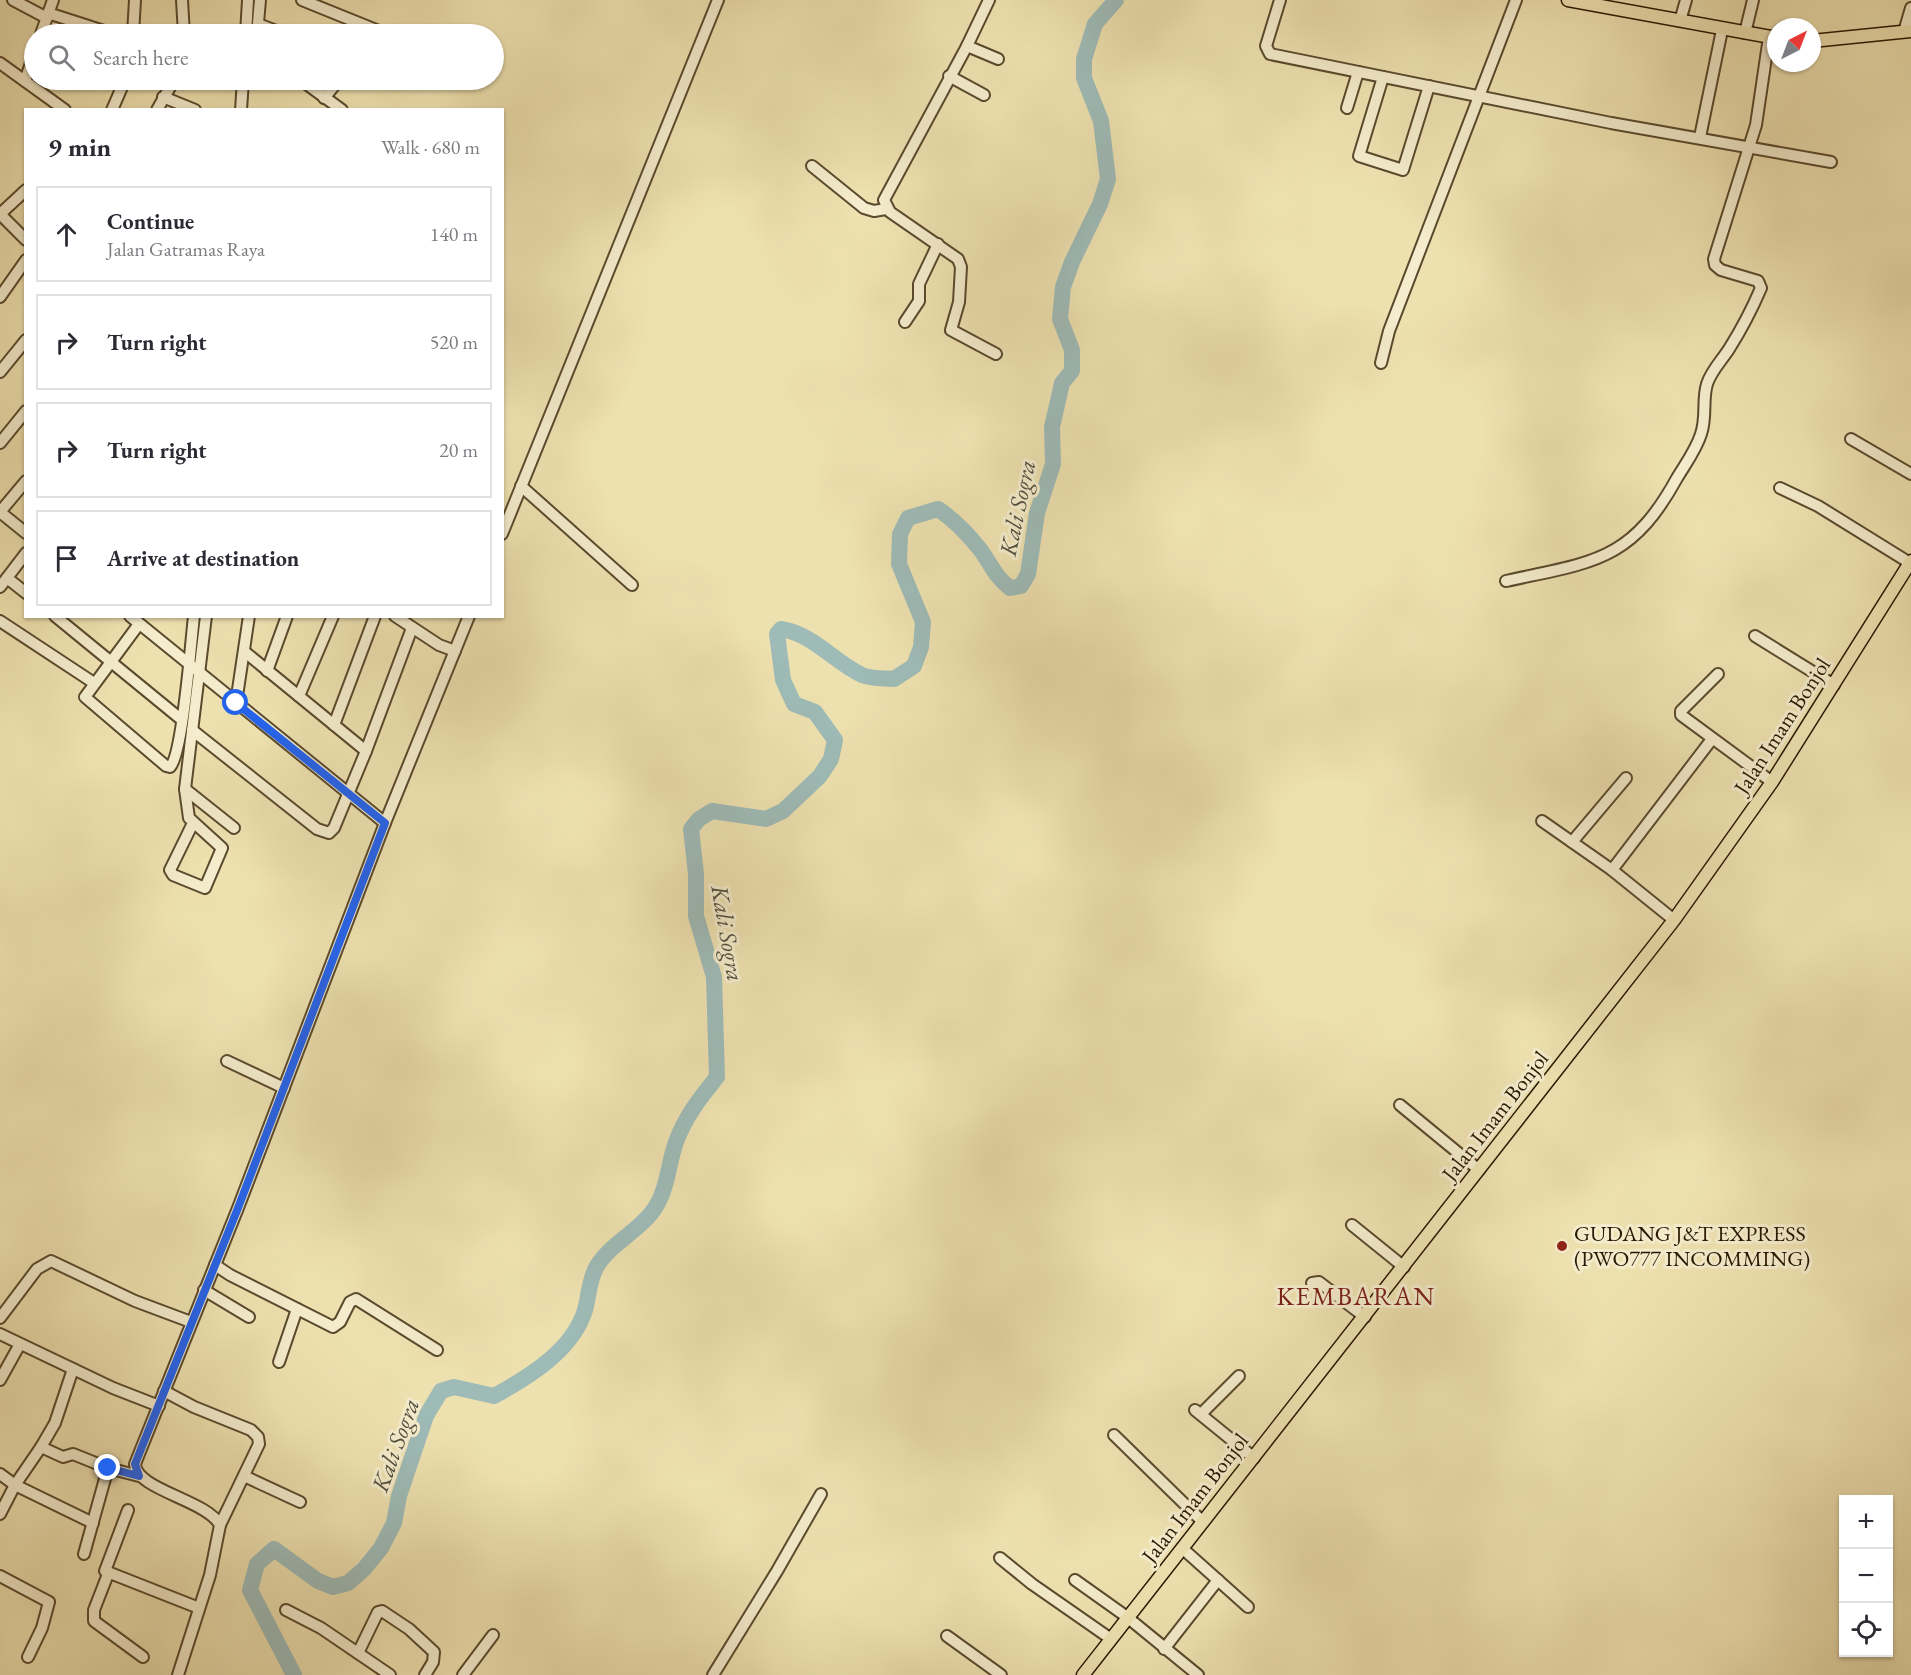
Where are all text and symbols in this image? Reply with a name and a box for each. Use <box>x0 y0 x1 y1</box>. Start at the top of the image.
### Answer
north arrow <box>1767 18 1821 72</box>
search box <box>24 24 504 90</box>
icon: search <box>45 41 78 74</box>
text: Search here <box>93 43 188 72</box>
text: 9 min <box>48 130 111 164</box>
text: Walk · 680 m <box>381 134 480 160</box>
text: Continue <box>107 207 194 236</box>
icon: ahead <box>50 218 83 251</box>
text: 140 m <box>430 221 478 247</box>
text: Jalan Gatramas Raya <box>107 236 265 262</box>
icon: right <box>50 326 83 359</box>
text: Turn right <box>107 328 206 357</box>
text: 520 m <box>430 329 478 355</box>
icon: right <box>50 434 83 467</box>
text: Turn right <box>107 436 206 465</box>
text: 20 m <box>439 437 478 463</box>
water label: Kali Sogra <box>992 457 1042 560</box>
icon: arrive <box>50 542 83 575</box>
text: Arrive at destination <box>107 544 299 573</box>
street label: Jalan Imam Bonjol <box>1726 652 1837 802</box>
route start <box>222 689 248 715</box>
water label: Kali Sogra <box>704 882 752 983</box>
street label: Jalan Imam Bonjol <box>1434 1045 1555 1189</box>
place label: GUDANG J&T EXPRESS (PWO777 INCOMMING) <box>1574 1219 1810 1273</box>
marker: GUDANG J&T EXPRESS (PWO777 INCOMMING) <box>1555 1239 1569 1253</box>
district label: KEMBARAN <box>1276 1279 1436 1313</box>
water label: Kali Sogra <box>364 1394 426 1497</box>
street label: Jalan Imam Bonjol <box>1134 1427 1255 1571</box>
route end <box>94 1454 120 1480</box>
map controls <box>1839 1495 1893 1657</box>
button: + <box>1839 1495 1893 1549</box>
button: − <box>1839 1549 1893 1603</box>
button: locate <box>1839 1603 1893 1657</box>

